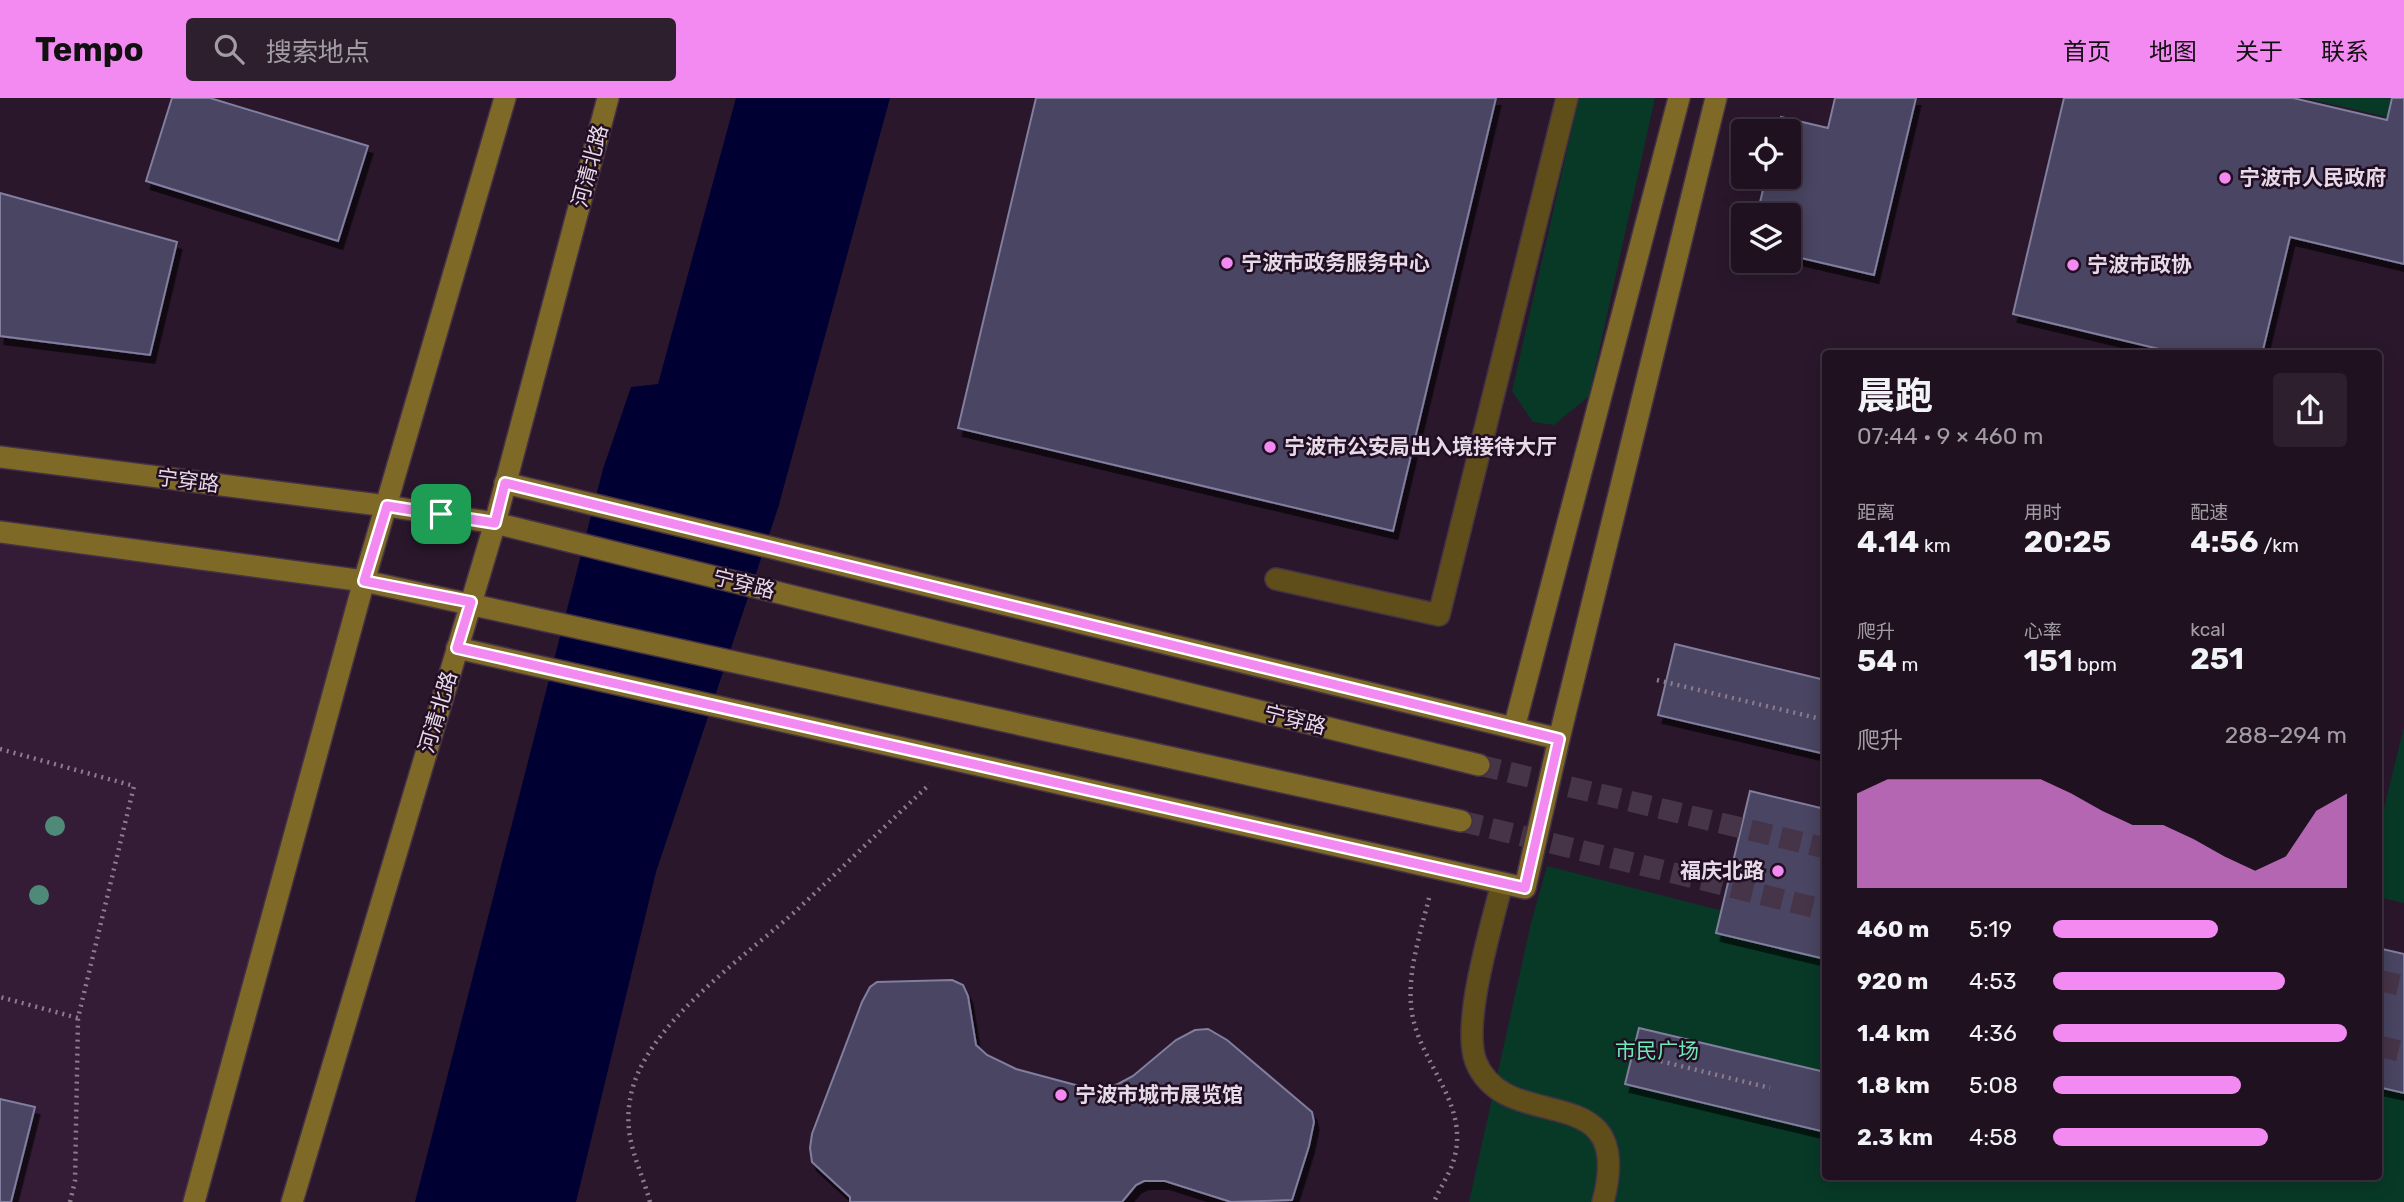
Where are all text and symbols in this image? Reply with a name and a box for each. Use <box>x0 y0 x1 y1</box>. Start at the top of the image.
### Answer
search box <box>186 18 676 81</box>
text: Tempo <box>35 30 144 69</box>
icon: search <box>210 30 248 68</box>
text: 搜索地点 <box>266 37 370 68</box>
text: 首页 <box>2063 38 2111 66</box>
text: 地图 <box>2149 38 2197 66</box>
text: 关于 <box>2235 38 2283 66</box>
text: 联系 <box>2321 38 2369 66</box>
map controls <box>1731 119 1801 273</box>
button: locate <box>1731 119 1801 189</box>
street label: 河清北路 <box>567 122 612 210</box>
place label: 宁波市人民政府 <box>2239 165 2386 190</box>
marker: 宁波市人民政府 <box>2217 170 2233 186</box>
button: layers <box>1731 203 1801 273</box>
place label: 宁波市政务服务中心 <box>1241 250 1430 275</box>
place label: 宁波市政协 <box>2087 252 2192 277</box>
marker: 宁波市政务服务中心 <box>1219 255 1235 271</box>
marker: 宁波市政协 <box>2065 257 2081 273</box>
text: 晨跑 <box>1857 373 1933 419</box>
button: share <box>2273 373 2347 447</box>
text: 07:44 · 9 × 460 m <box>1857 422 2043 450</box>
place label: 宁波市公安局出入境接待大厅 <box>1284 434 1557 459</box>
marker: 宁波市公安局出入境接待大厅 <box>1262 439 1278 455</box>
street label: 宁穿路 <box>155 464 221 497</box>
pin <box>411 484 471 544</box>
icon: arrive <box>422 495 460 533</box>
text: 距离 <box>1857 501 1895 524</box>
text: 用时 <box>2024 501 2062 524</box>
text: 配速 <box>2190 501 2228 524</box>
text: 4.14 <box>1857 524 1919 560</box>
text: 20:25 <box>2024 524 2111 560</box>
text: 4:56 <box>2190 524 2259 560</box>
text: km <box>1919 534 1951 557</box>
text: /km <box>2259 534 2299 557</box>
street label: 宁穿路 <box>711 564 778 603</box>
text: kcal <box>2190 618 2225 641</box>
text: 爬升 <box>1857 620 1895 643</box>
text: 心率 <box>2024 620 2062 643</box>
text: 251 <box>2190 641 2244 677</box>
text: 54 <box>1857 643 1897 679</box>
text: 151 <box>2024 643 2073 679</box>
text: m <box>1897 653 1918 676</box>
text: bpm <box>2073 653 2117 676</box>
street label: 河清北路 <box>413 668 462 756</box>
street label: 宁穿路 <box>1262 700 1329 739</box>
text: 288–294 m <box>2225 721 2347 749</box>
text: 爬升 <box>1857 726 1903 754</box>
place label: 福庆北路 <box>1680 858 1764 883</box>
marker: 福庆北路 <box>1770 863 1786 879</box>
text: 460 m <box>1857 915 1929 943</box>
text: 5:19 <box>1969 915 2012 943</box>
text: 920 m <box>1857 967 1928 995</box>
text: 4:53 <box>1969 967 2017 995</box>
text: 1.4 km <box>1857 1019 1930 1047</box>
text: 4:36 <box>1969 1019 2017 1047</box>
park label: 市民广场 <box>1615 1038 1699 1063</box>
text: 1.8 km <box>1857 1071 1930 1099</box>
text: 5:08 <box>1969 1071 2018 1099</box>
place label: 宁波市城市展览馆 <box>1075 1082 1243 1107</box>
marker: 宁波市城市展览馆 <box>1053 1087 1069 1103</box>
text: 2.3 km <box>1857 1123 1933 1151</box>
text: 4:58 <box>1969 1123 2017 1151</box>

